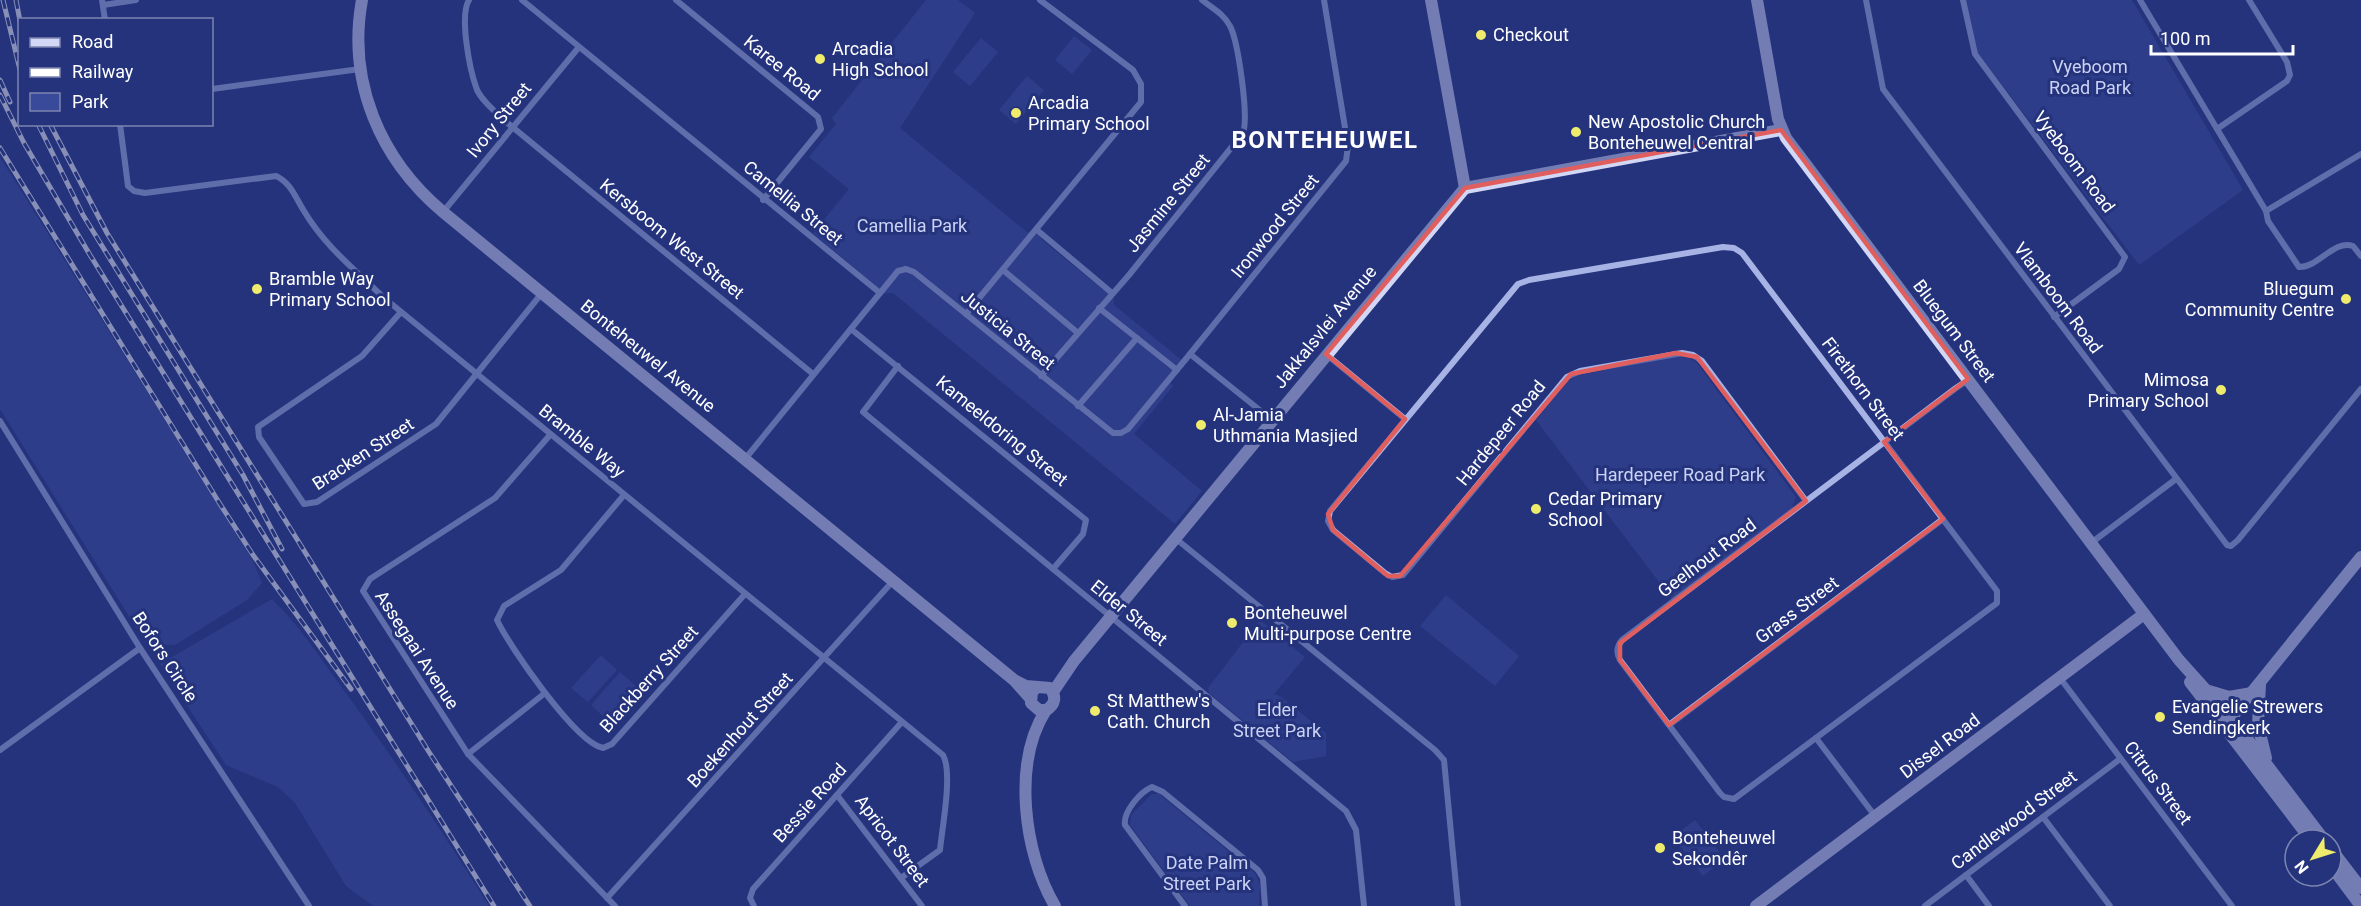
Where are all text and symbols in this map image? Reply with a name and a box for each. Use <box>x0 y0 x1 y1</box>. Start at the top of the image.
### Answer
legend <box>18 18 213 126</box>
scale bar <box>2151 18 2294 56</box>
place label: Checkout <box>1493 24 1569 45</box>
marker: Checkout <box>1474 28 1488 42</box>
text: 100 m <box>2160 28 2211 49</box>
text: Road <box>72 31 113 52</box>
street label: Karee Road <box>740 31 825 105</box>
place label: Arcadia High School <box>832 38 929 80</box>
marker: Arcadia High School <box>813 52 827 66</box>
park label: Vyeboom Road Park <box>2049 56 2132 98</box>
text: Railway <box>72 61 134 82</box>
street label: Ivory Street <box>462 78 535 161</box>
text: Park <box>72 91 109 112</box>
place label: Arcadia Primary School <box>1028 92 1150 134</box>
marker: Arcadia Primary School <box>1009 106 1023 120</box>
street label: Vyeboom Road <box>2029 107 2119 217</box>
place label: New Apostolic Church Bonteheuwel Central <box>1588 111 1765 153</box>
marker: New Apostolic Church Bonteheuwel Central <box>1569 125 1583 139</box>
district label: BONTEHEUWEL <box>1231 126 1419 154</box>
street label: Jasmine Street <box>1121 149 1214 256</box>
street label: Camellia Street <box>739 156 847 249</box>
street label: Ironwood Street <box>1226 170 1323 282</box>
street label: Kersboom West Street <box>596 174 749 303</box>
park label: Camellia Park <box>857 215 968 236</box>
street label: Vlamboom Road <box>2010 238 2107 357</box>
street label: Jakkalsvlei Avenue <box>1269 261 1381 392</box>
place label: Bramble Way Primary School <box>269 268 391 310</box>
street label: Bluegum Street <box>1909 275 2000 386</box>
place label: Bluegum Community Centre <box>2185 278 2334 320</box>
marker: Bramble Way Primary School <box>250 282 264 296</box>
street label: Justicia Street <box>957 285 1060 374</box>
marker: Bluegum Community Centre <box>2339 292 2353 306</box>
street label: Bonteheuwel Avenue <box>577 295 720 416</box>
street label: Firethorn Street <box>1818 333 1909 445</box>
place label: Mimosa Primary School <box>2087 369 2209 411</box>
street label: Kameeldoring Street <box>932 371 1072 490</box>
street label: Hardepeer Road <box>1452 376 1549 490</box>
marker: Mimosa Primary School <box>2214 383 2228 397</box>
street label: Bramble Way <box>535 399 630 482</box>
place label: Al-Jamia Uthmania Masjied <box>1213 404 1358 446</box>
street label: Bracken Street <box>308 413 417 494</box>
marker: Al-Jamia Uthmania Masjied <box>1194 418 1208 432</box>
park label: Hardepeer Road Park <box>1595 464 1766 485</box>
place label: Cedar Primary School <box>1548 488 1662 530</box>
marker: Cedar Primary School <box>1529 502 1543 516</box>
street label: Geelhout Road <box>1653 514 1760 601</box>
street label: Grass Street <box>1751 572 1842 648</box>
street label: Elder Street <box>1087 575 1172 650</box>
street label: Assegaai Avenue <box>371 586 464 713</box>
place label: Bonteheuwel Multi-purpose Centre <box>1244 602 1412 644</box>
street label: Bofors Circle <box>129 608 202 706</box>
marker: Bonteheuwel Multi-purpose Centre <box>1225 616 1239 630</box>
street label: Blackberry Street <box>595 621 702 736</box>
street label: Boekenhout Street <box>683 668 797 791</box>
place label: St Matthew's Cath. Church <box>1107 690 1210 732</box>
place label: Evangelie Strewers Sendingkerk <box>2172 696 2323 738</box>
park label: Elder Street Park <box>1233 699 1322 741</box>
marker: St Matthew's Cath. Church <box>1088 704 1102 718</box>
street label: Dissel Road <box>1896 709 1984 782</box>
marker: Evangelie Strewers Sendingkerk <box>2153 710 2167 724</box>
street label: Citrus Street <box>2120 737 2197 829</box>
street label: Bessie Road <box>769 759 851 846</box>
street label: Candlewood Street <box>1947 766 2081 874</box>
street label: Apricot Street <box>851 791 934 891</box>
place label: Bonteheuwel Sekondêr <box>1672 827 1776 869</box>
north arrow <box>2283 828 2343 888</box>
marker: Bonteheuwel Sekondêr <box>1653 841 1667 855</box>
park label: Date Palm Street Park <box>1163 852 1252 894</box>
text: N <box>2291 857 2313 877</box>

